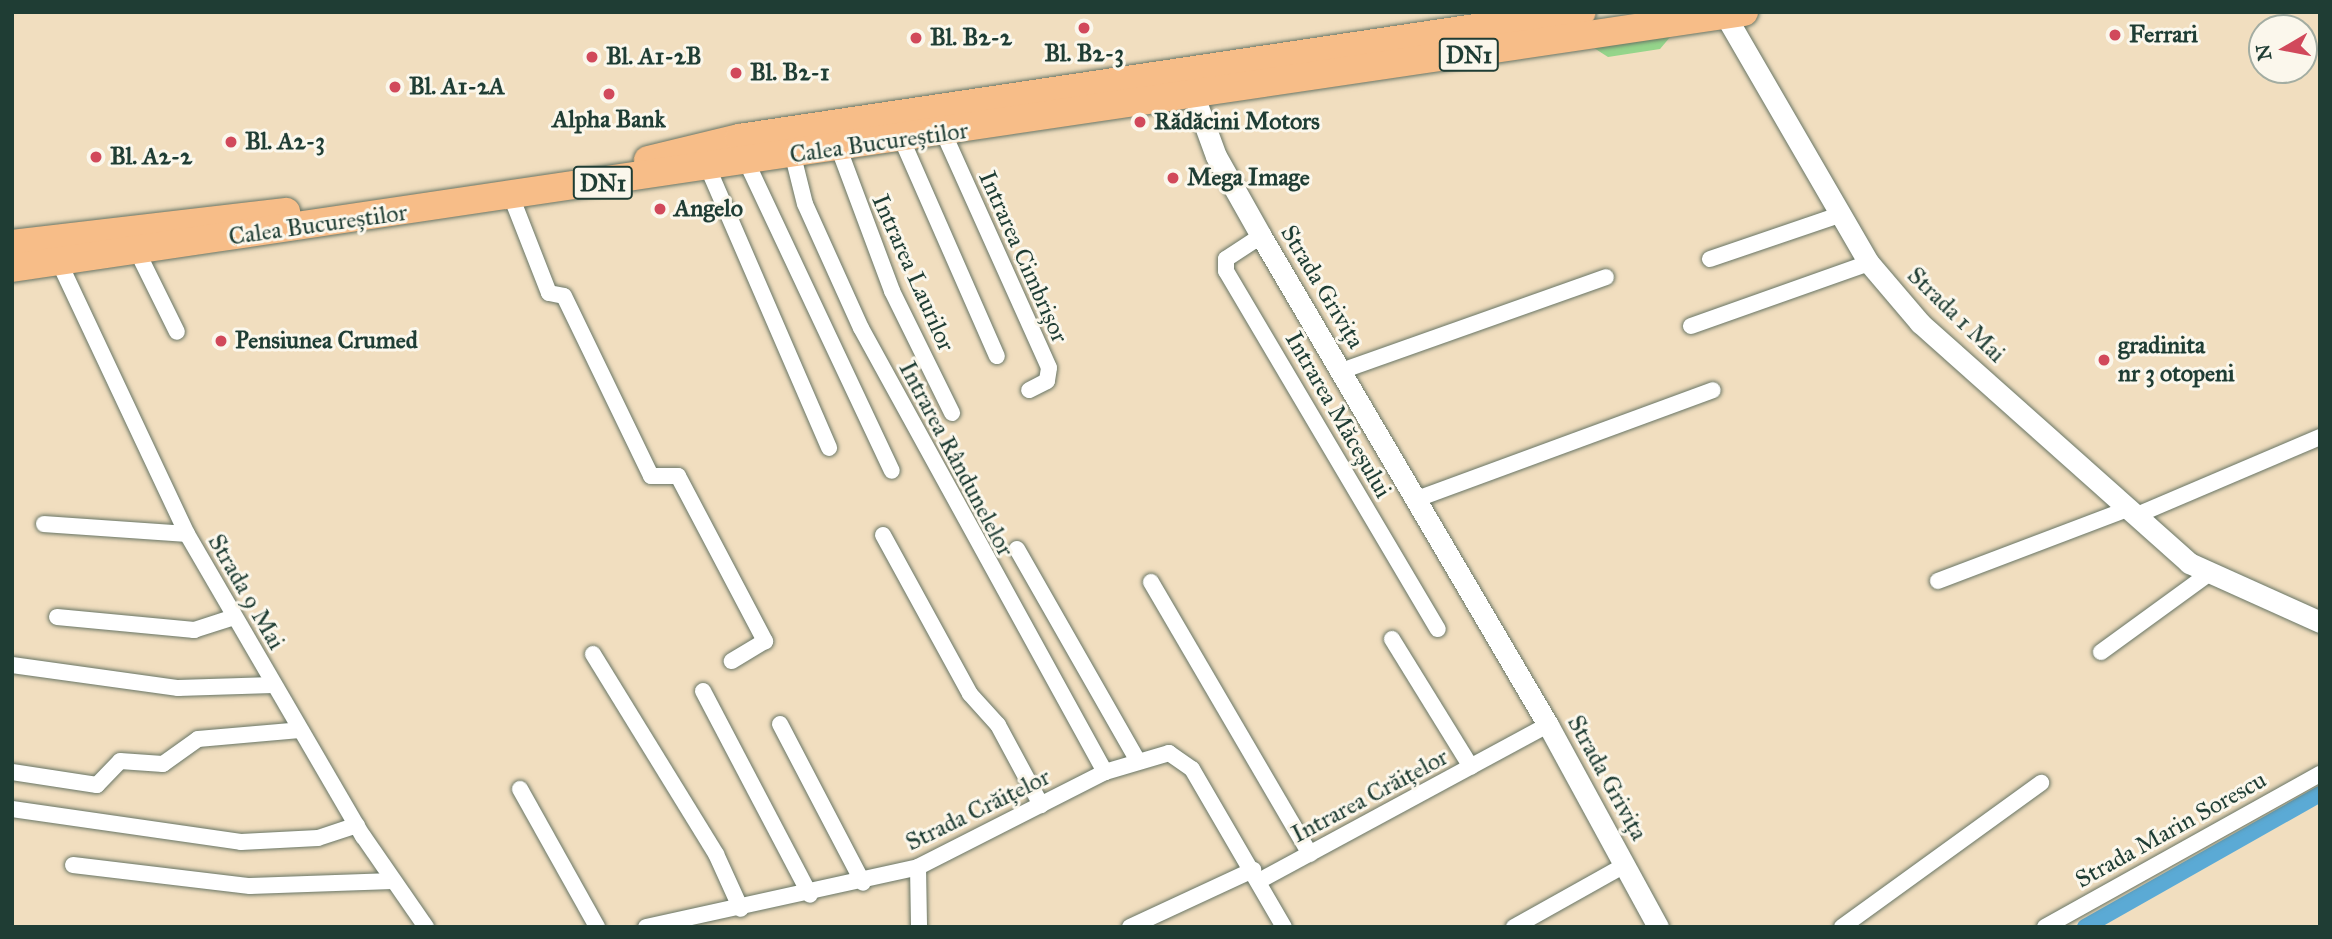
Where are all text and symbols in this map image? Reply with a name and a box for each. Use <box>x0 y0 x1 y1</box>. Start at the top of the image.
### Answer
north arrow <box>2248 14 2318 84</box>
marker: Bl. B2-3 <box>1076 20 1092 36</box>
place label: Ferrari <box>2129 21 2198 49</box>
place label: Bl. B2-2 <box>930 24 1012 52</box>
marker: Ferrari <box>2107 27 2123 43</box>
marker: Bl. B2-2 <box>908 30 924 46</box>
road number: DN1 <box>1438 36 1500 74</box>
place label: Bl. B2-3 <box>1044 40 1124 68</box>
text: N <box>2251 42 2277 62</box>
place label: Bl. A1-2B <box>606 43 702 71</box>
marker: Bl. A1-2B <box>584 49 600 65</box>
place label: Bl. B2-1 <box>750 59 830 87</box>
marker: Bl. B2-1 <box>728 65 744 81</box>
place label: Bl. A1-2A <box>409 73 505 101</box>
marker: Bl. A1-2A <box>387 79 403 95</box>
marker: Alpha Bank <box>601 86 617 102</box>
place label: Alpha Bank <box>552 106 666 134</box>
place label: Rădăcini Motors <box>1154 108 1320 136</box>
marker: Rădăcini Motors <box>1132 114 1148 130</box>
street label: Calea Bucureștilor <box>788 116 970 170</box>
place label: Bl. A2-3 <box>245 128 325 156</box>
marker: Bl. A2-3 <box>223 134 239 150</box>
place label: Bl. A2-2 <box>110 143 192 171</box>
marker: Bl. A2-2 <box>88 149 104 165</box>
road number: DN1 <box>572 164 634 202</box>
place label: Mega Image <box>1187 164 1310 192</box>
street label: Intrarea Cimbrișor <box>972 167 1074 347</box>
marker: Mega Image <box>1165 170 1181 186</box>
street label: Intrarea Laurilor <box>866 190 960 356</box>
place label: Angelo <box>674 195 743 223</box>
street label: Calea Bucureștilor <box>227 198 409 252</box>
marker: Angelo <box>652 201 668 217</box>
street label: Strada Grivița <box>1274 220 1370 354</box>
street label: Strada 1 Mai <box>1901 261 2011 369</box>
place label: Pensiunea Crumed <box>235 327 418 355</box>
street label: Intrarea Măceșului <box>1279 327 1397 503</box>
place label: gradinita nr 3 otopeni <box>2118 332 2235 388</box>
marker: Pensiunea Crumed <box>213 333 229 349</box>
marker: gradinita nr 3 otopeni <box>2096 352 2112 368</box>
street label: Intrarea Rândunelelor <box>892 357 1020 561</box>
street label: Strada 9 Mai <box>201 529 291 655</box>
street label: Strada Grivița <box>1561 710 1653 846</box>
street label: Intrarea Crăițelor <box>1287 743 1453 849</box>
street label: Strada Crăițelor <box>901 763 1055 857</box>
street label: Strada Marin Sorescu <box>2070 766 2272 894</box>

